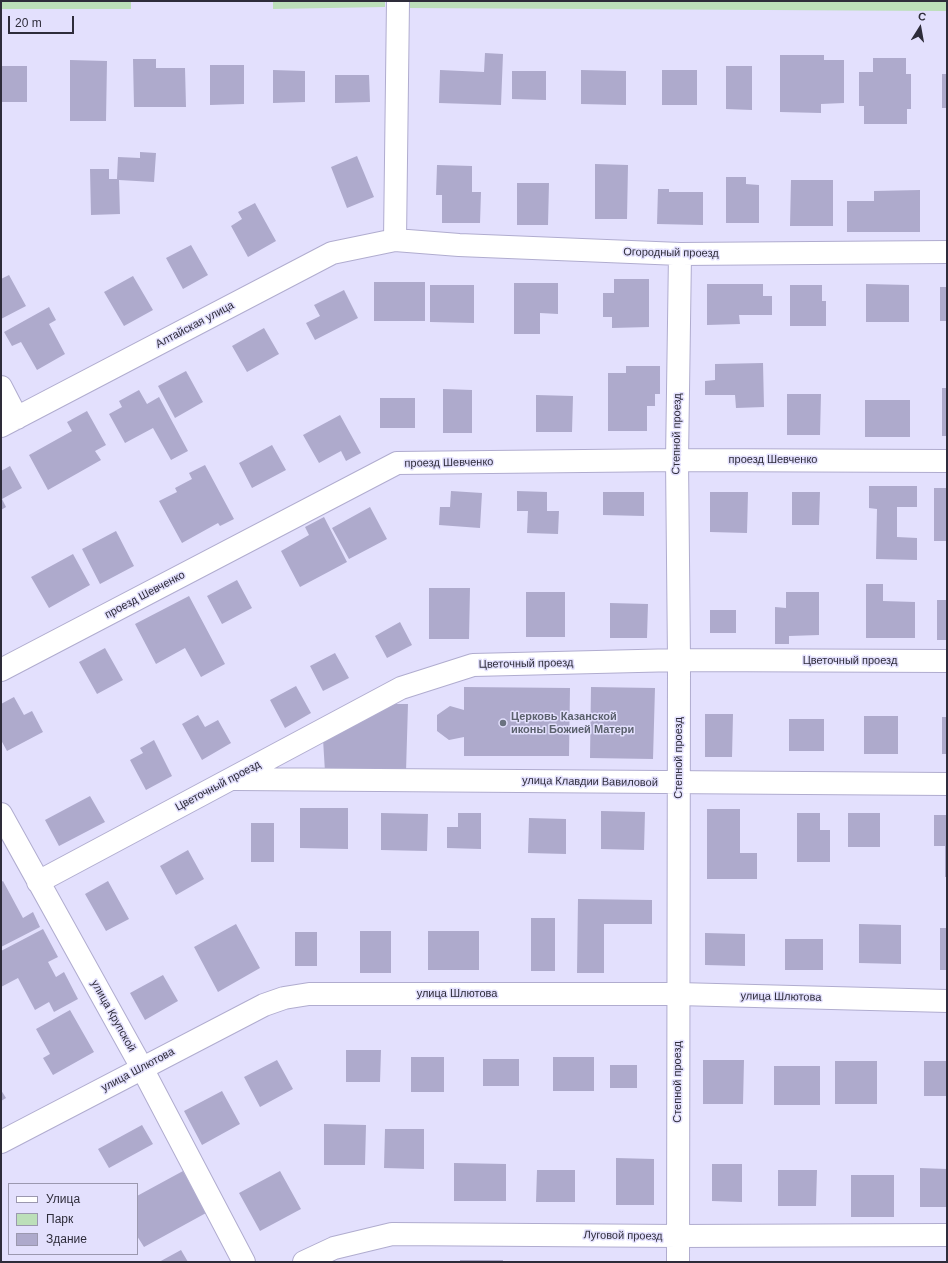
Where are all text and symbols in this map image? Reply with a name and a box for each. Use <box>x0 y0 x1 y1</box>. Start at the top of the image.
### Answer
scale bar <box>10 8 76 34</box>
north arrow <box>900 8 940 48</box>
text: С <box>917 10 927 23</box>
text: 20 m <box>15 16 42 30</box>
street label: Огородный проезд <box>623 246 719 260</box>
street label: Алтайская улица <box>154 299 236 351</box>
street label: Степной проезд <box>670 393 684 475</box>
street label: проезд Шевченко <box>729 453 817 467</box>
street label: проезд Шевченко <box>404 456 494 470</box>
street label: проезд Шевченко <box>103 568 187 622</box>
street label: Цветочный проезд <box>803 654 897 668</box>
street label: Цветочный проезд <box>479 657 573 671</box>
place label: Церковь Казанской иконы Божией Матери <box>511 710 634 736</box>
street label: Степной проезд <box>672 717 686 799</box>
marker: Церковь Казанской иконы Божией Матери <box>498 718 508 728</box>
street label: Цветочный проезд <box>173 758 263 814</box>
street label: улица Клавдии Вавиловой <box>522 774 658 790</box>
street label: улица Крупской <box>88 978 138 1054</box>
street label: улица Шлютова <box>417 987 497 1001</box>
street label: улица Шлютова <box>741 990 821 1004</box>
street label: Степной проезд <box>671 1041 685 1123</box>
street label: улица Шлютова <box>99 1045 177 1095</box>
legend <box>8 1183 138 1255</box>
text: Улица <box>46 1192 80 1206</box>
text: Парк <box>46 1212 73 1226</box>
street label: Луговой проезд <box>583 1229 663 1243</box>
text: Здание <box>46 1232 87 1246</box>

